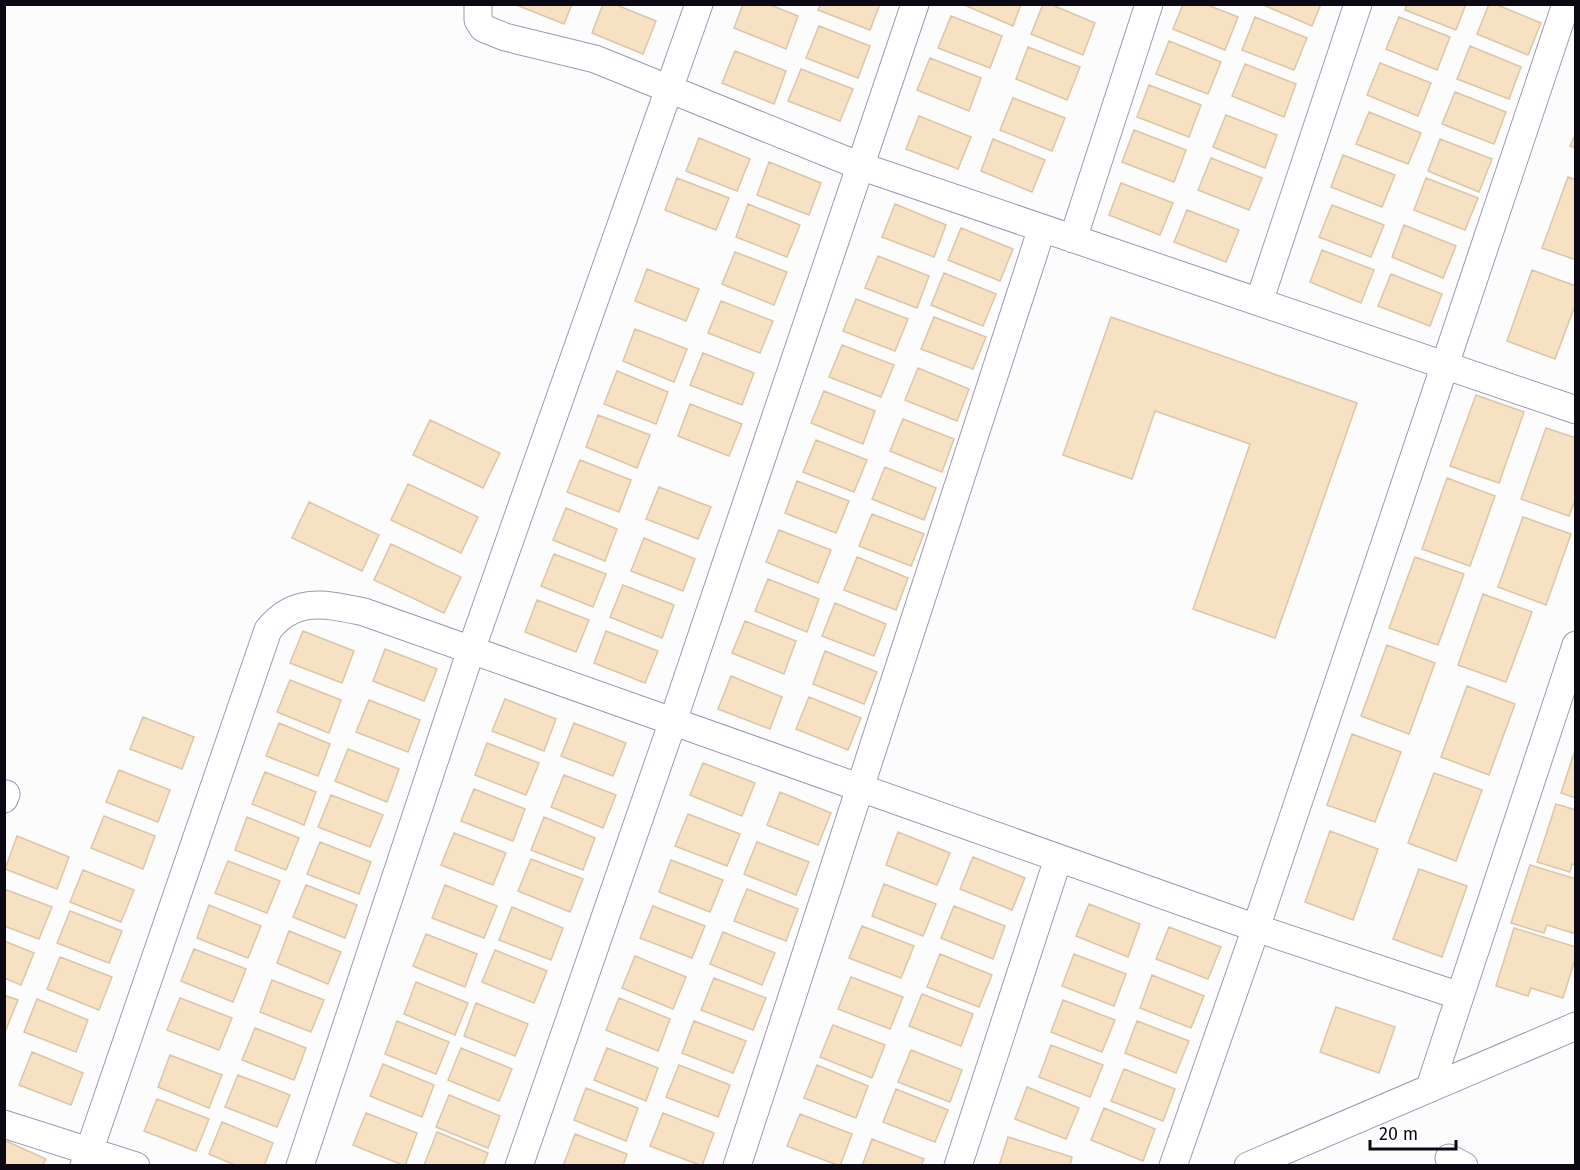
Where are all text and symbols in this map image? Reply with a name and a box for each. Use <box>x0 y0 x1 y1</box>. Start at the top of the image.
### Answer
scale bar <box>1370 1113 1456 1151</box>
text: 20 m <box>1379 1123 1418 1145</box>

